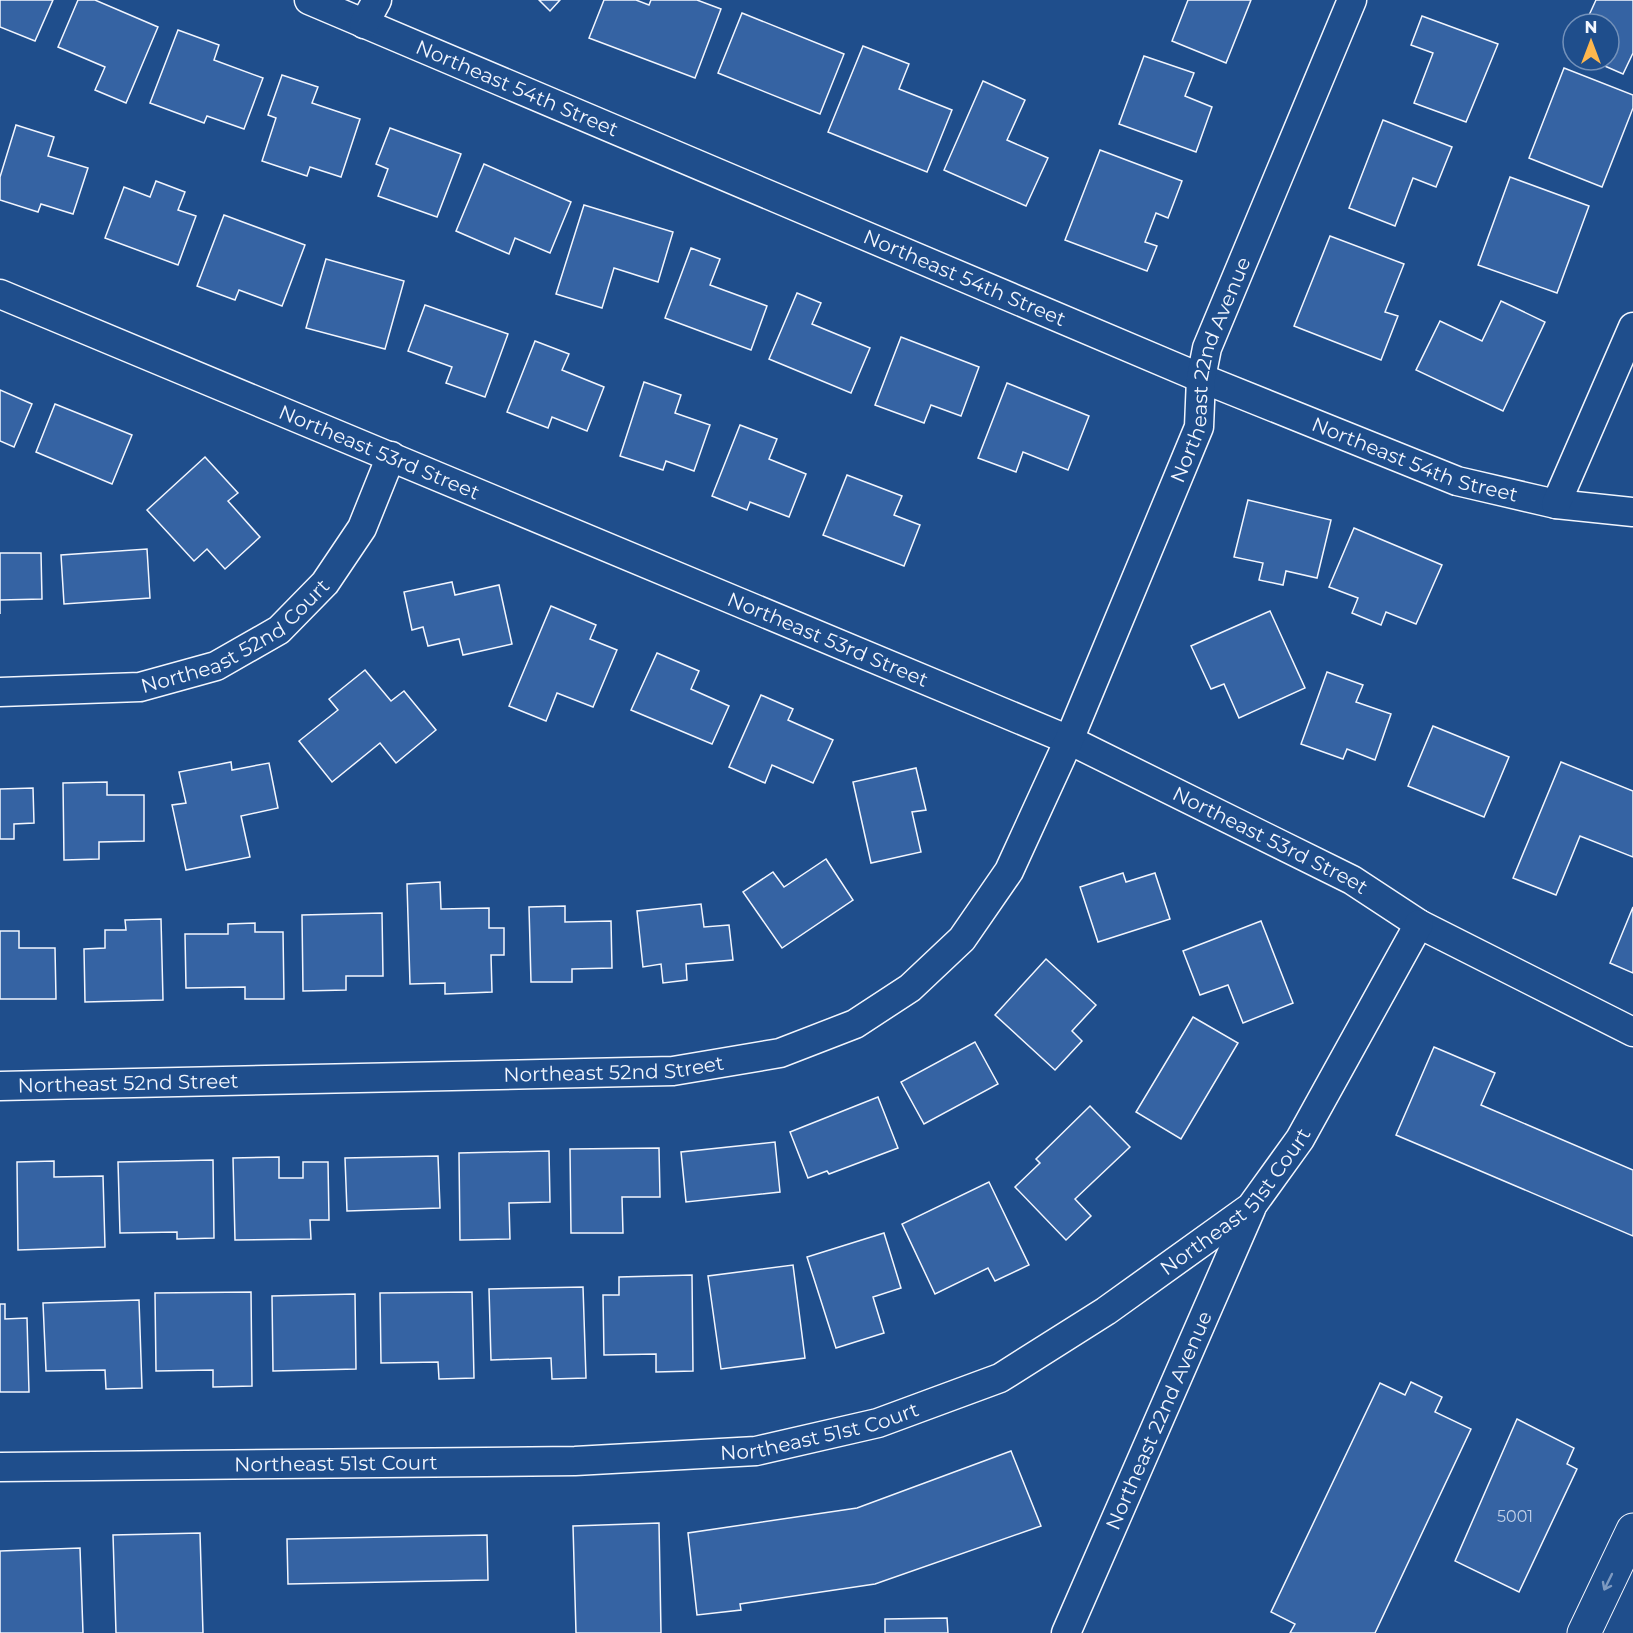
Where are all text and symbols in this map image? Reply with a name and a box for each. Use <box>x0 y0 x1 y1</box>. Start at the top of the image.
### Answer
north arrow <box>1561 12 1621 72</box>
text: N <box>1585 18 1597 37</box>
street label: Northeast 54th Street <box>412 35 622 142</box>
street label: Northeast 54th Street <box>860 224 1069 331</box>
street label: Northeast 22nd Avenue <box>1165 253 1256 486</box>
street label: Northeast 53rd Street <box>275 400 483 505</box>
street label: Northeast 54th Street <box>1308 412 1520 507</box>
street label: Northeast 52nd Court <box>138 574 334 698</box>
street label: Northeast 53rd Street <box>724 587 932 692</box>
street label: Northeast 53rd Street <box>1169 781 1372 899</box>
street label: Northeast 52nd Street <box>503 1051 726 1087</box>
street label: Northeast 52nd Street <box>17 1069 239 1098</box>
street label: Northeast 51st Court <box>1155 1124 1316 1280</box>
street label: Northeast 22nd Avenue <box>1101 1307 1217 1533</box>
street label: Northeast 51st Court <box>719 1397 922 1465</box>
street label: Northeast 51st Court <box>234 1450 438 1477</box>
house number: 5001 <box>1497 1507 1533 1526</box>
one-way arrow <box>1602 1572 1614 1590</box>

